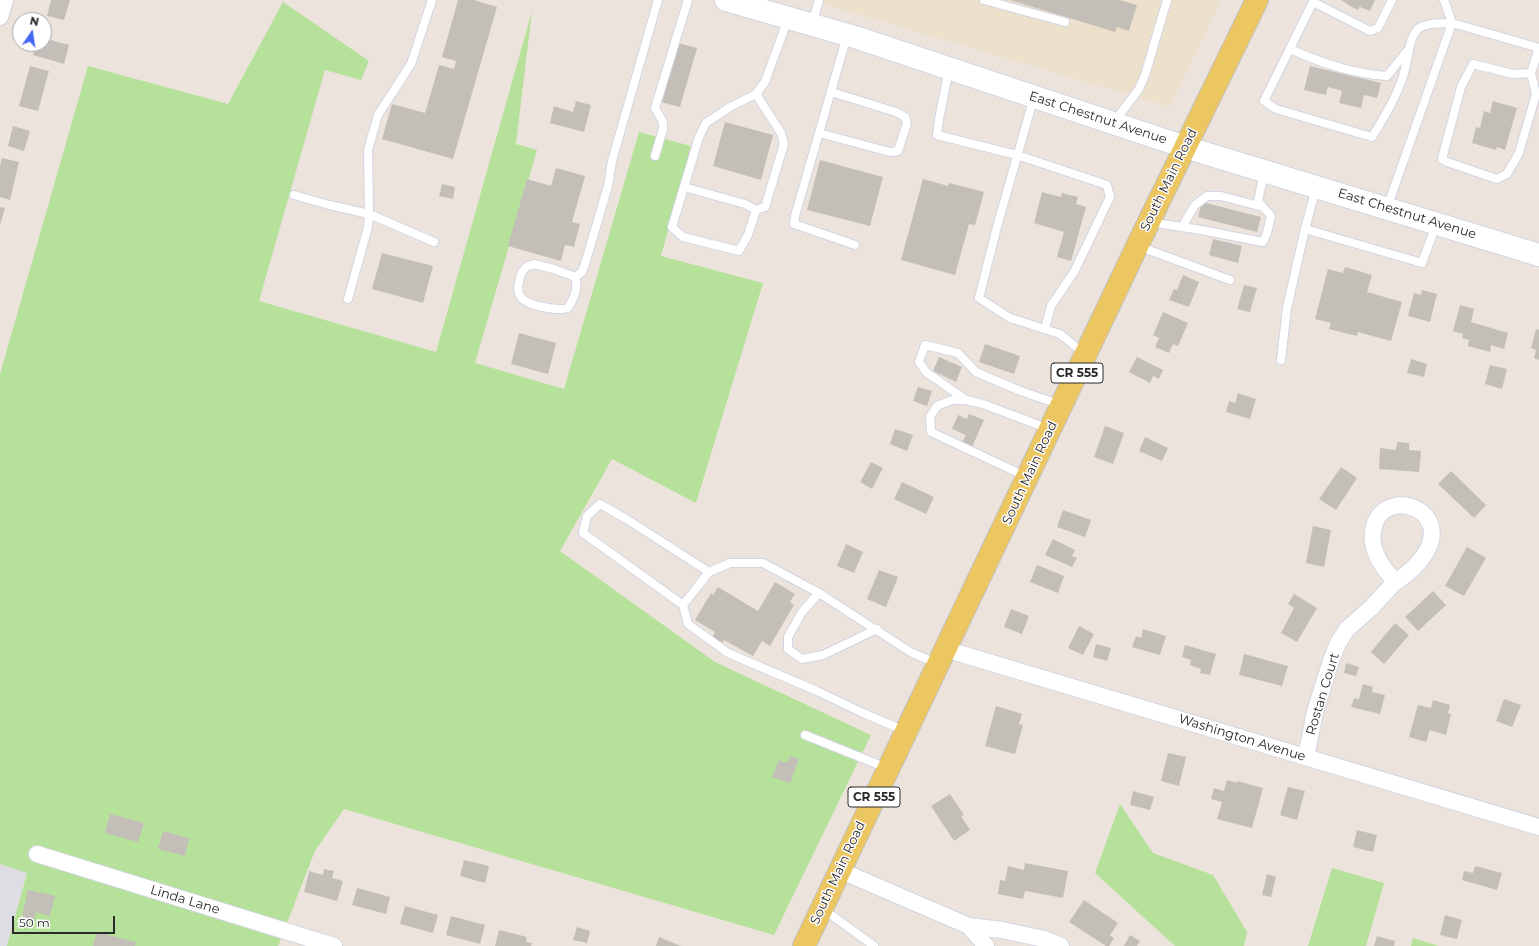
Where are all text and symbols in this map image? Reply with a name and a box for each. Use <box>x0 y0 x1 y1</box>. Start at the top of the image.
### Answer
north arrow <box>12 12 52 52</box>
text: N <box>29 13 40 29</box>
street label: East Chestnut Avenue <box>1027 88 1169 148</box>
street label: South Main Road <box>1137 126 1201 234</box>
street label: East Chestnut Avenue <box>1336 185 1478 243</box>
road number: CR 555 <box>1051 363 1103 383</box>
street label: South Main Road <box>999 419 1061 527</box>
street label: Rostan Court <box>1303 651 1343 737</box>
street label: Washington Avenue <box>1177 711 1307 765</box>
road number: CR 555 <box>848 787 900 807</box>
street label: South Main Road <box>807 819 869 927</box>
street label: Linda Lane <box>148 882 222 918</box>
scale bar <box>14 908 117 934</box>
text: 50 m <box>19 915 50 930</box>

